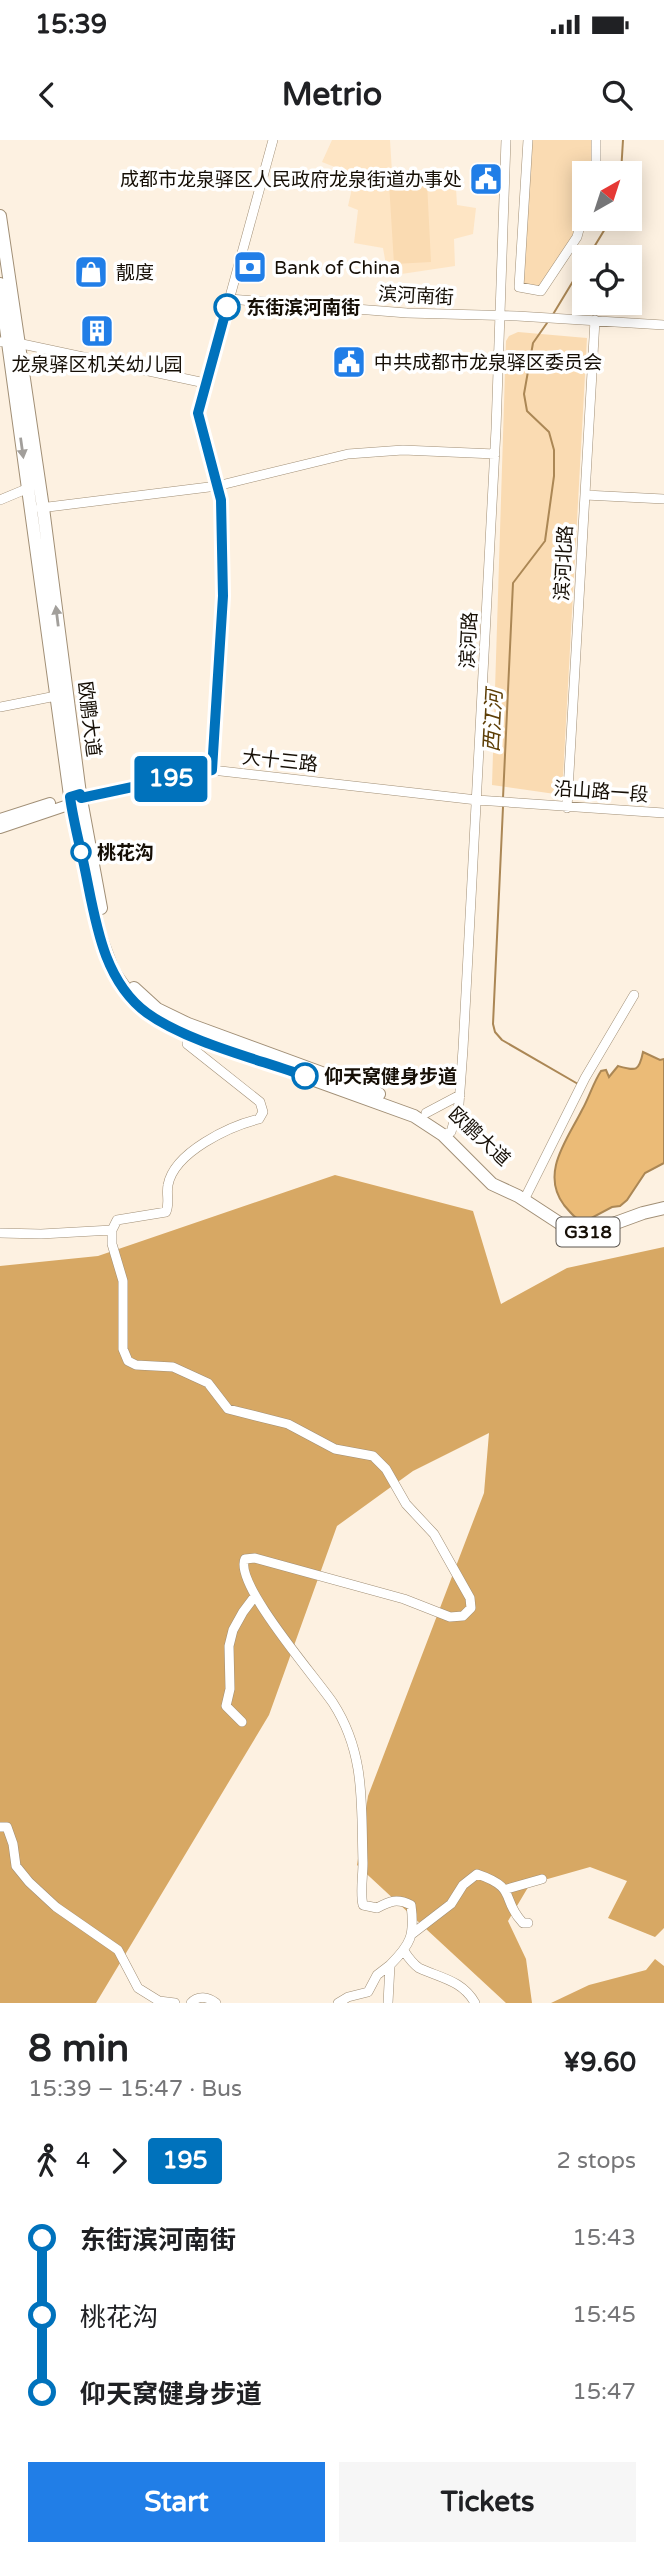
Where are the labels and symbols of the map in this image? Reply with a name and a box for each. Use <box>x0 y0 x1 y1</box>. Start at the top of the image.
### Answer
public building icon: 成都市龙泉驿区人民政府龙泉街道办事处 <box>467 160 505 198</box>
north arrow <box>572 161 642 231</box>
place label: 成都市龙泉驿区人民政府龙泉街道办事处 <box>120 169 462 191</box>
bank icon: Bank of China <box>231 248 269 286</box>
shop icon: 靓度 <box>72 253 110 291</box>
place label: Bank of China <box>274 257 400 279</box>
place label: 靓度 <box>116 262 154 284</box>
street label: 滨河南街 <box>377 283 454 309</box>
marker: 东街滨河南街 <box>214 294 240 320</box>
place label: 东街滨河南街 <box>246 297 360 319</box>
building icon: 龙泉驿区机关幼儿园 <box>78 312 116 350</box>
public building icon: 中共成都市龙泉驿区委员会 <box>330 343 368 381</box>
place label: 中共成都市龙泉驿区委员会 <box>374 352 602 374</box>
place label: 龙泉驿区机关幼儿园 <box>11 354 183 376</box>
one-way arrow <box>17 437 28 459</box>
street label: 滨河北路 <box>551 525 577 602</box>
one-way arrow <box>51 605 62 627</box>
street label: 滨河路 <box>457 611 481 669</box>
street label: 欧鹏大道 <box>73 680 105 758</box>
water label: 西江河 <box>479 685 508 753</box>
street label: 大十三路 <box>241 746 319 776</box>
line badge: 195 <box>131 756 211 802</box>
street label: 沿山路一段 <box>553 778 649 806</box>
marker: 桃花沟 <box>71 842 91 862</box>
place label: 桃花沟 <box>97 842 154 864</box>
marker: 仰天窝健身步道 <box>292 1063 318 1089</box>
place label: 仰天窝健身步道 <box>324 1066 457 1088</box>
street label: 欧鹏大道 <box>444 1103 515 1171</box>
road number: G318 <box>556 1218 620 1246</box>

